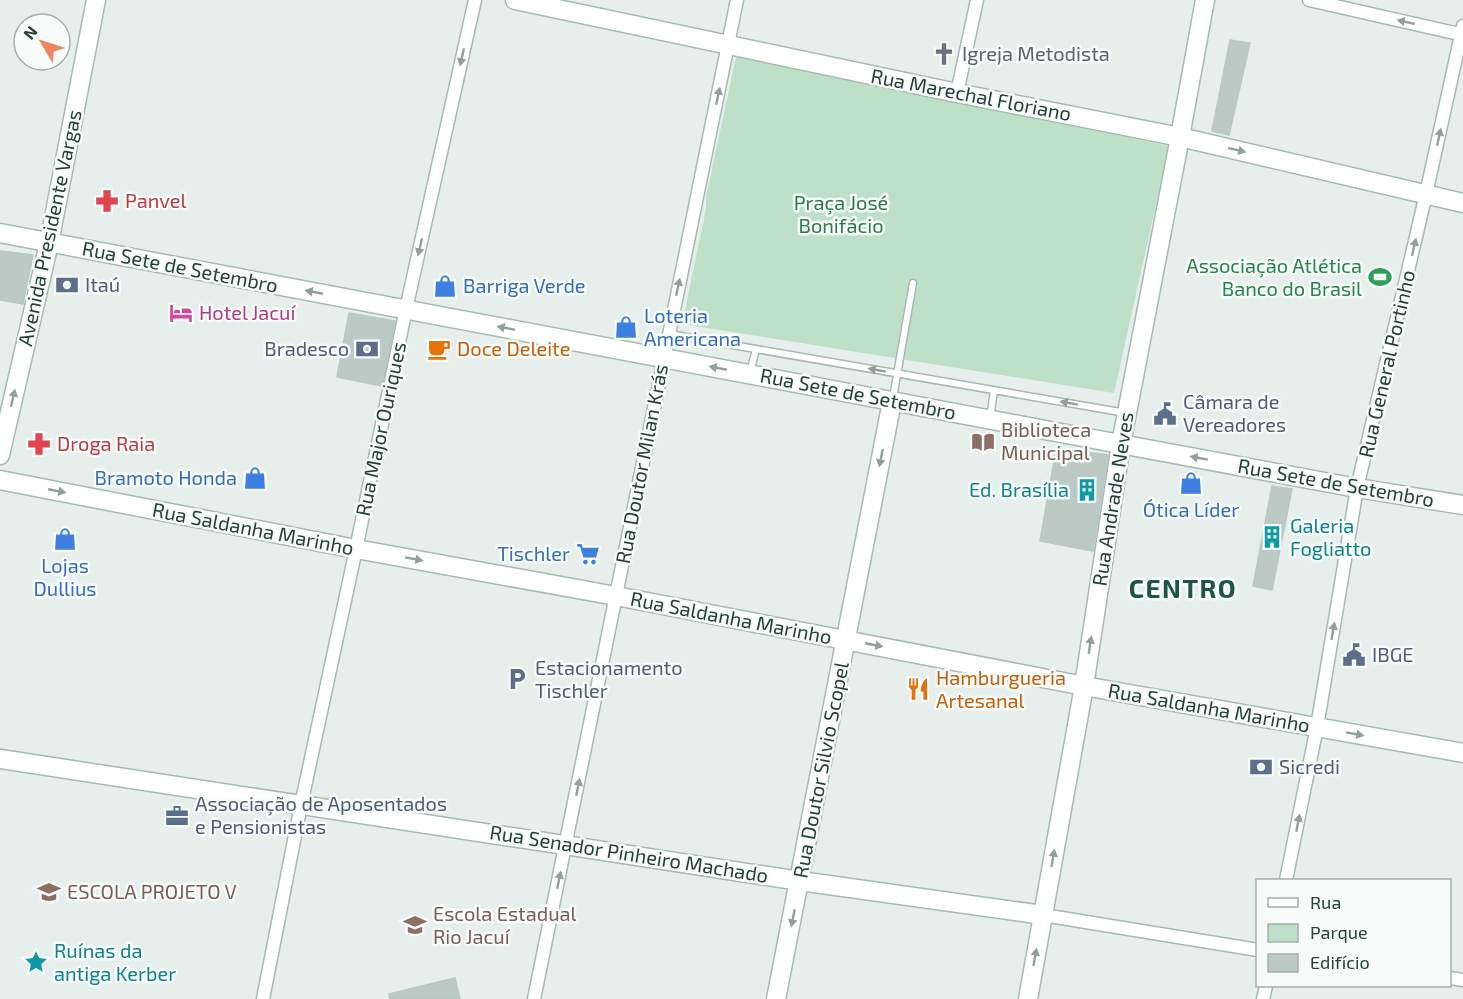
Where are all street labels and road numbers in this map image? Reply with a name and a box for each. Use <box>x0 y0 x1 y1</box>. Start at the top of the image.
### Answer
street label: Rua Marechal Floriano <box>869 63 1073 125</box>
street label: Avenida Presidente Vargas <box>12 107 86 348</box>
street label: Rua Sete de Setembro <box>80 235 280 297</box>
street label: Rua General Portinho <box>1353 268 1419 460</box>
street label: Rua Major Ouriques <box>350 339 410 518</box>
street label: Rua Doutor Milan Krás <box>610 362 672 566</box>
street label: Rua Sete de Setembro <box>758 362 958 424</box>
street label: Rua Andrade Neves <box>1086 410 1138 588</box>
street label: Rua Sete de Setembro <box>1236 453 1436 511</box>
street label: Rua Saldanha Marinho <box>150 497 356 559</box>
street label: Rua Saldanha Marinho <box>628 586 834 648</box>
street label: Rua Doutor Silvio Scopel <box>787 660 853 880</box>
street label: Rua Saldanha Marinho <box>1106 677 1312 737</box>
street label: Rua Senador Pinheiro Machado <box>488 819 770 887</box>

